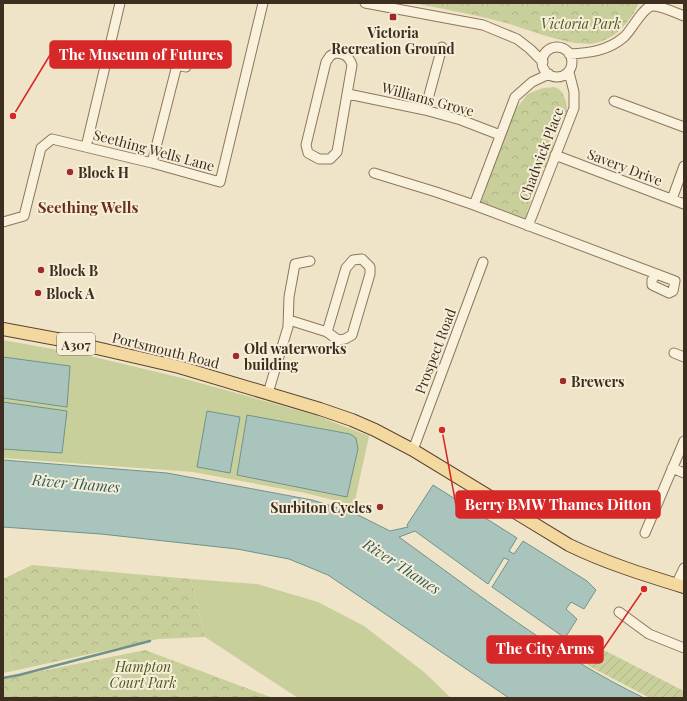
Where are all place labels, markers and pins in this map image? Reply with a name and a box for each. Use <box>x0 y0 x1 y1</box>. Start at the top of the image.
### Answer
marker: Victoria Recreation Ground <box>388 12 398 22</box>
place label: Victoria Recreation Ground <box>331 23 455 58</box>
callout: The Museum of Futures <box>50 41 231 68</box>
place label: Block H <box>78 163 129 182</box>
marker: Block H <box>65 167 75 177</box>
place label: Block B <box>49 261 98 280</box>
marker: Block B <box>36 265 46 275</box>
place label: Block A <box>46 284 95 303</box>
marker: Block A <box>33 288 43 298</box>
place label: Old waterworks building <box>244 339 346 374</box>
marker: Old waterworks building <box>231 351 241 361</box>
place label: Brewers <box>571 372 624 391</box>
marker: Brewers <box>558 376 568 386</box>
callout: Berry BMW Thames Ditton <box>456 491 660 518</box>
place label: Surbiton Cycles <box>270 498 372 517</box>
marker: Surbiton Cycles <box>375 502 385 512</box>
callout: The City Arms <box>487 636 603 663</box>

